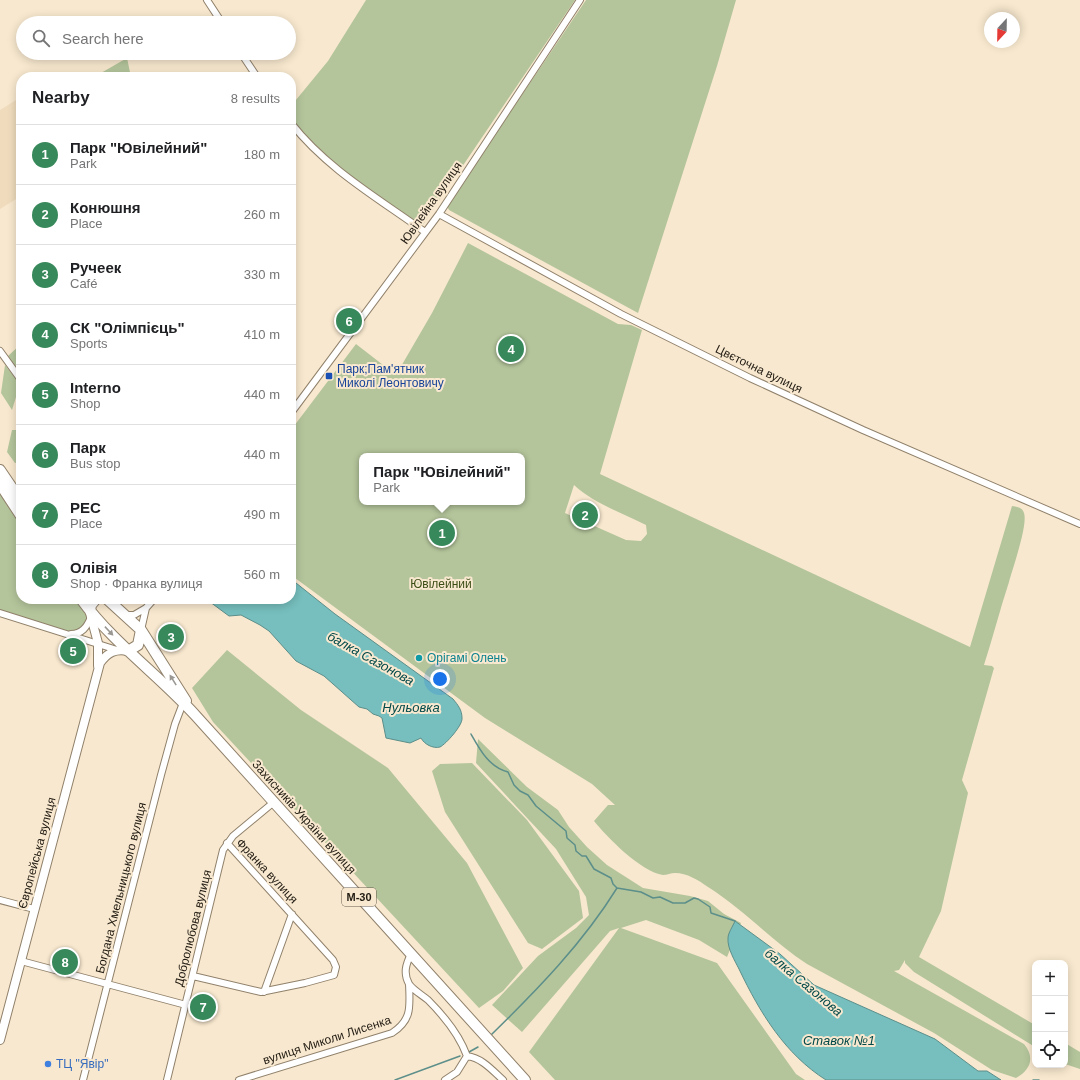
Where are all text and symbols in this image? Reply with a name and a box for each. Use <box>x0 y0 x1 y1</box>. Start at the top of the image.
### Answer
north arrow <box>984 12 1020 48</box>
search box <box>16 16 296 60</box>
icon: search <box>30 27 52 49</box>
text: Search here <box>62 30 144 47</box>
text: Nearby <box>32 88 90 107</box>
text: 8 results <box>231 91 280 106</box>
text: Парк "Ювілейний" <box>70 139 207 156</box>
text: 1 <box>41 147 49 162</box>
text: 180 m <box>244 147 280 162</box>
text: Park <box>70 156 97 171</box>
street label: Ювілейна вулиця <box>397 159 465 247</box>
text: Конюшня <box>70 199 141 216</box>
text: 2 <box>41 207 49 222</box>
text: 260 m <box>244 207 280 222</box>
text: Place <box>70 216 103 231</box>
text: Ручеек <box>70 259 121 276</box>
text: 3 <box>41 267 49 282</box>
text: 330 m <box>244 267 280 282</box>
text: Café <box>70 276 97 291</box>
pin: 6 <box>336 306 362 336</box>
text: СК "Олімпієць" <box>70 319 185 336</box>
text: 4 <box>41 327 49 342</box>
text: 410 m <box>244 327 280 342</box>
pin: 4 <box>498 334 524 364</box>
text: Sports <box>70 336 108 351</box>
street label: Цвєточна вулиця <box>713 342 805 396</box>
place label: Парк;Пам'ятник Миколі Леонтовичу <box>337 362 444 390</box>
marker: Парк;Пам'ятник Миколі Леонтовичу <box>324 371 334 381</box>
text: Interno <box>70 379 121 396</box>
text: 5 <box>41 387 49 402</box>
text: 440 m <box>244 387 280 402</box>
text: Shop <box>70 396 100 411</box>
text: Парк <box>70 439 106 456</box>
text: 6 <box>41 447 49 462</box>
text: 440 m <box>244 447 280 462</box>
popup <box>359 453 525 505</box>
text: Bus stop <box>70 456 121 471</box>
text: Парк "Ювілейний" <box>373 463 511 480</box>
text: Park <box>373 480 400 495</box>
text: РЕС <box>70 499 101 516</box>
pin: 2 <box>572 500 598 530</box>
text: 7 <box>41 507 49 522</box>
text: 490 m <box>244 507 280 522</box>
text: Place <box>70 516 103 531</box>
pin: 1 <box>429 518 455 548</box>
text: Олівія <box>70 559 117 576</box>
text: 8 <box>41 567 49 582</box>
text: 560 m <box>244 567 280 582</box>
text: Shop · Франка вулиця <box>70 576 202 591</box>
park label: Ювілейний <box>410 577 472 591</box>
pin: 3 <box>158 622 184 652</box>
one-way arrow <box>104 626 114 636</box>
water label: балка Сазонова <box>325 629 417 688</box>
pin: 5 <box>60 636 86 666</box>
place label: Орігамі Олень <box>427 651 506 665</box>
marker: Орігамі Олень <box>414 653 424 663</box>
your location <box>430 669 450 689</box>
one-way arrow <box>169 675 177 685</box>
water label: Нульовка <box>382 700 440 715</box>
street label: Захисників України вулиця <box>249 757 359 877</box>
street label: Європейська вулиця <box>15 796 59 910</box>
street label: Богдана Хмельницького вулиця <box>93 801 149 975</box>
street label: Франка вулиця <box>233 836 301 906</box>
street label: Добролюбова вулиця <box>172 868 214 988</box>
road number: М-30 <box>342 888 376 906</box>
water label: балка Сазонова <box>762 946 845 1019</box>
pin: 8 <box>52 947 78 977</box>
map controls <box>1032 960 1068 1068</box>
button: + <box>1032 960 1068 996</box>
pin: 7 <box>190 992 216 1022</box>
button: − <box>1032 996 1068 1032</box>
street label: вулиця Миколи Лисенка <box>261 1013 393 1067</box>
button: locate <box>1032 1032 1068 1068</box>
water label: Ставок №1 <box>803 1033 875 1048</box>
place label: ТЦ "Явір" <box>56 1057 108 1071</box>
marker: ТЦ "Явір" <box>43 1059 53 1069</box>

